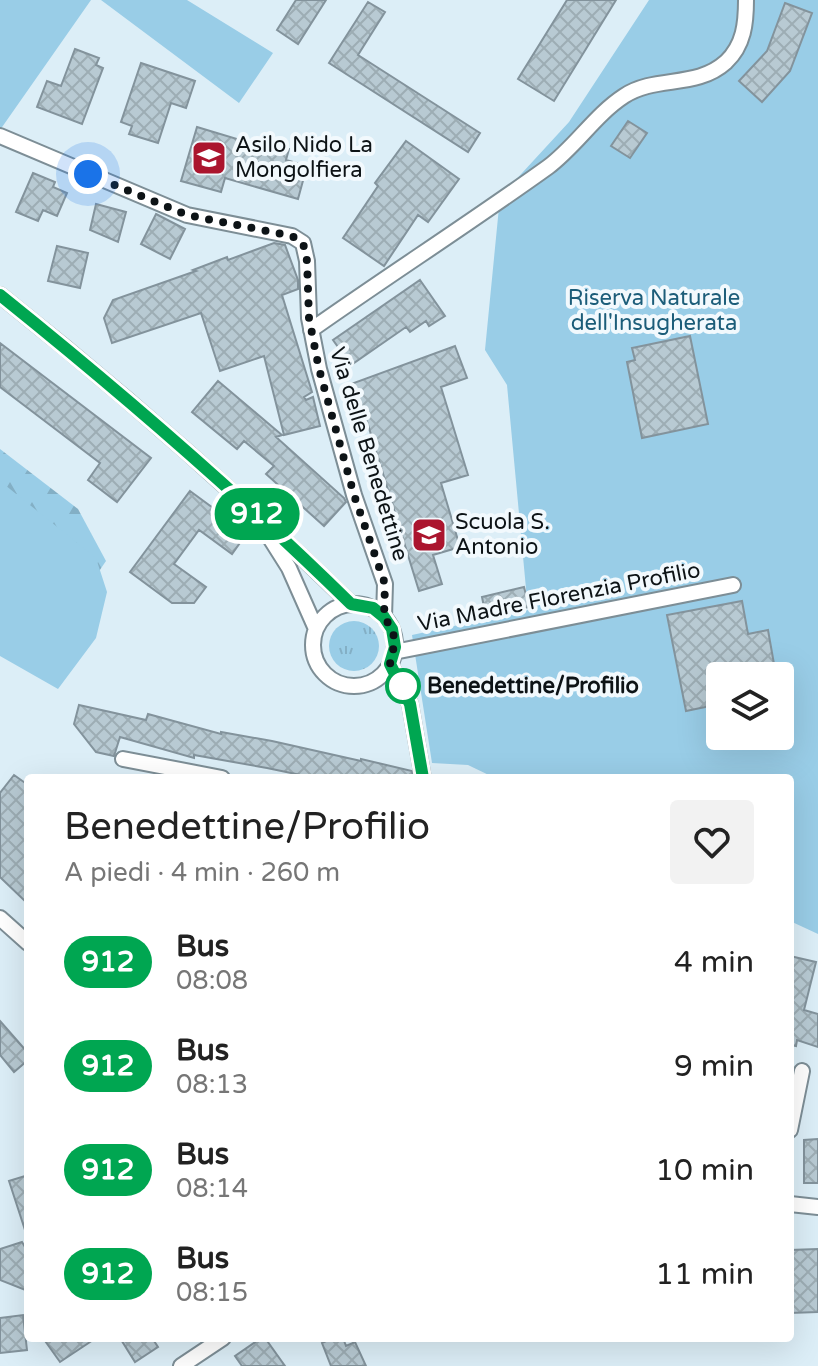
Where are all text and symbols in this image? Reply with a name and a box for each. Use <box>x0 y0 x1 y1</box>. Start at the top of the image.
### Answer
place label: Asilo Nido La Mongolfiera <box>235 132 373 183</box>
school or university icon: Asilo Nido La Mongolfiera <box>190 139 228 177</box>
your location <box>68 154 108 194</box>
park label: Riserva Naturale dell'Insugherata <box>568 285 740 336</box>
street label: Via delle Benedettine <box>324 344 414 564</box>
line badge: 912 <box>211 488 303 540</box>
text: 912 <box>231 497 283 531</box>
place label: Scuola S. Antonio <box>455 509 550 560</box>
school or university icon: Scuola S. Antonio <box>410 516 448 554</box>
street label: Via Madre Florenzia Profilio <box>416 557 702 637</box>
map controls <box>706 662 794 750</box>
button: layers <box>706 662 794 750</box>
marker: Benedettine/Profilio <box>386 669 420 703</box>
place label: Benedettine/Profilio <box>427 673 639 699</box>
button: heart <box>670 800 754 884</box>
text: Benedettine/Profilio <box>64 804 430 850</box>
text: A piedi · 4 min · 260 m <box>64 857 340 888</box>
text: Bus <box>176 928 229 965</box>
text: 4 min <box>674 944 754 981</box>
text: 912 <box>82 945 134 979</box>
text: 08:08 <box>176 965 248 996</box>
text: Bus <box>176 1032 229 1069</box>
text: 9 min <box>674 1048 754 1085</box>
text: 912 <box>82 1049 134 1083</box>
text: 08:13 <box>176 1069 248 1100</box>
text: Bus <box>176 1136 229 1173</box>
text: 10 min <box>655 1152 754 1189</box>
text: 912 <box>82 1153 134 1187</box>
text: 08:14 <box>176 1173 248 1204</box>
text: Bus <box>176 1240 229 1277</box>
text: 11 min <box>655 1256 754 1293</box>
text: 912 <box>82 1257 134 1291</box>
text: 08:15 <box>176 1277 248 1308</box>

